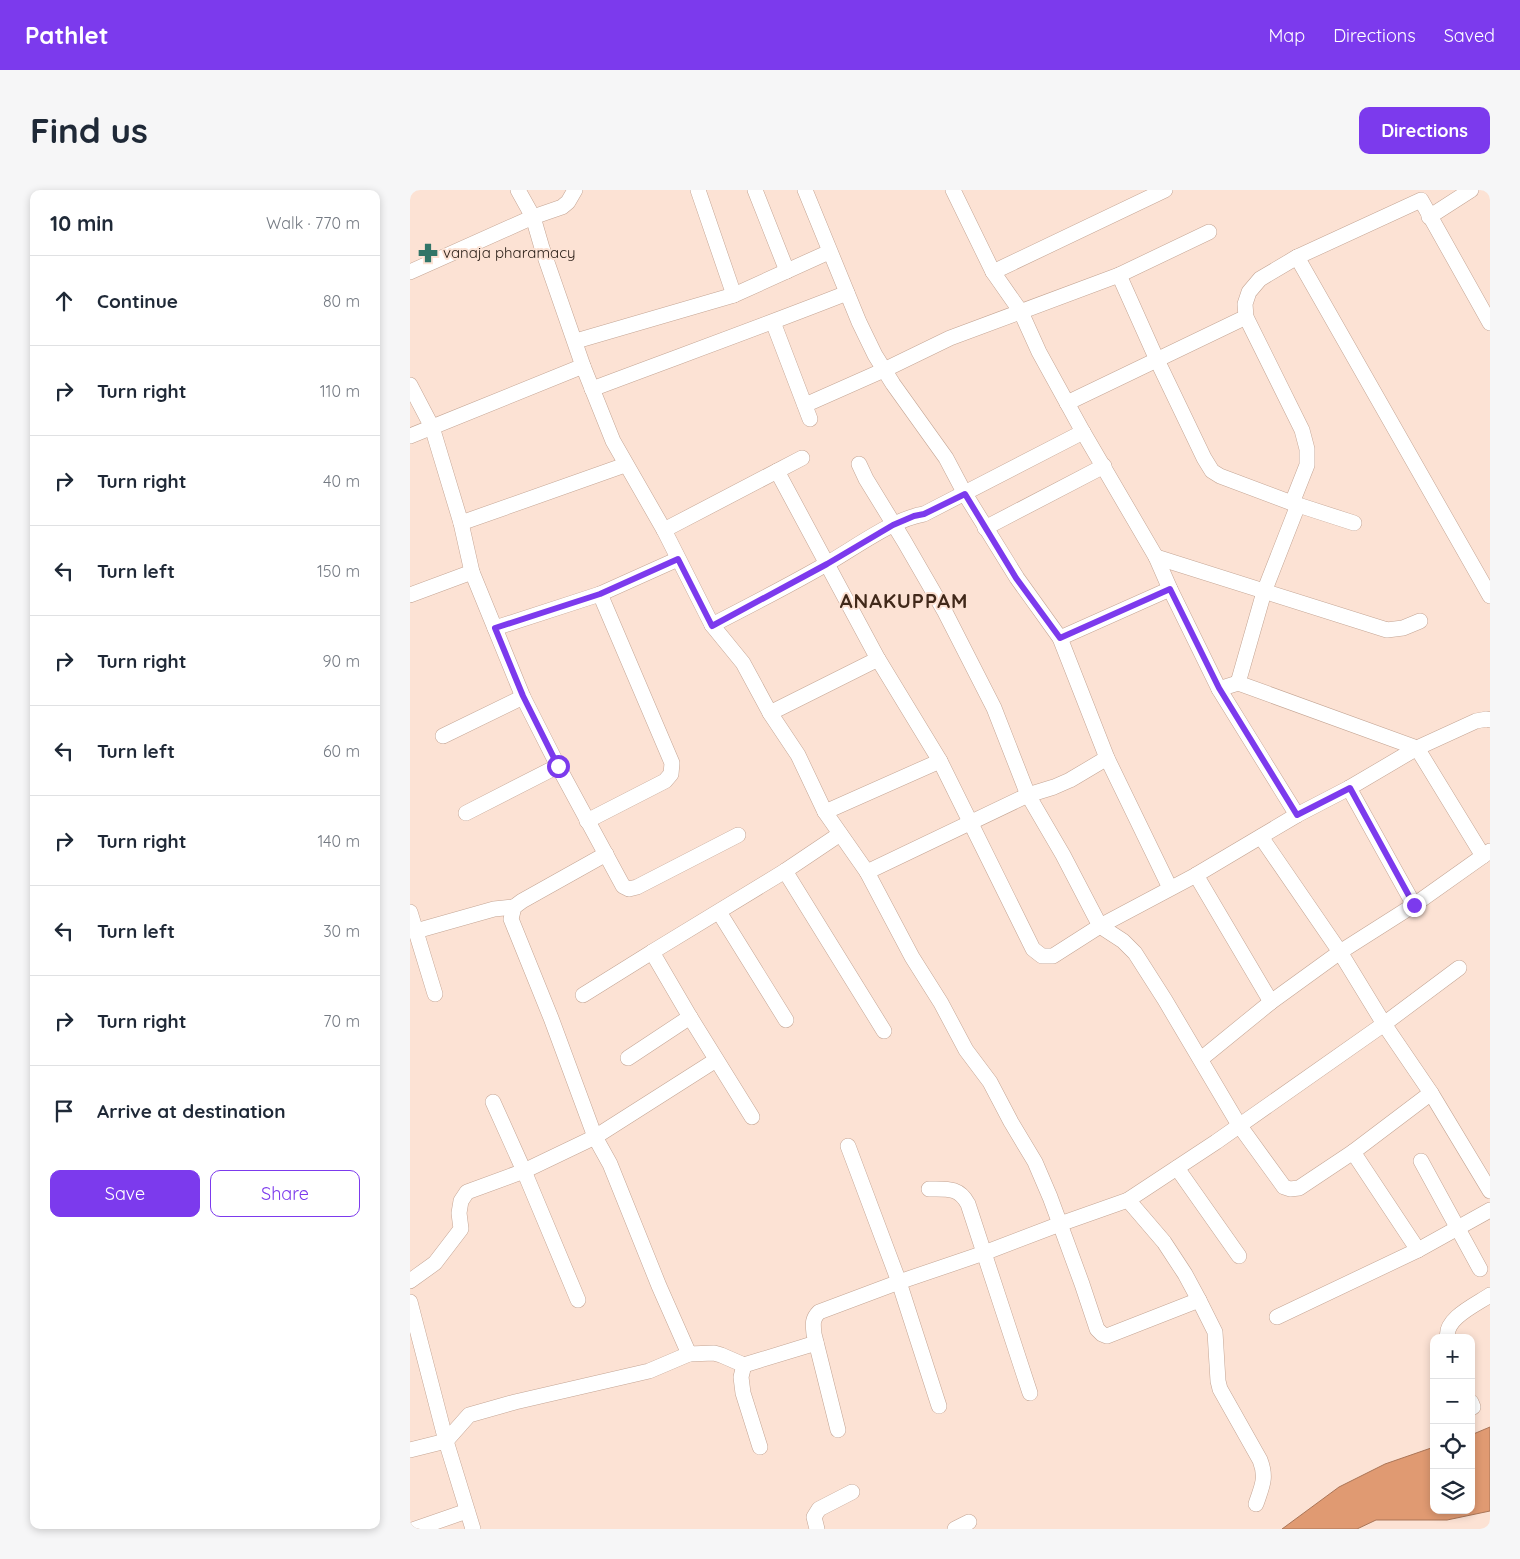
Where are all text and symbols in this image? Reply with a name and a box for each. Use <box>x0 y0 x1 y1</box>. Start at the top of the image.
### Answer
text: Pathlet <box>25 20 109 50</box>
text: Map <box>1268 24 1305 47</box>
text: Directions <box>1333 24 1416 47</box>
text: Saved <box>1444 24 1495 47</box>
button: Directions <box>1359 107 1490 154</box>
text: Find us <box>30 108 148 152</box>
text: 10 min <box>50 210 114 236</box>
text: Walk · 770 m <box>266 213 360 233</box>
pharmacy icon: vanaja pharamacy <box>417 242 439 264</box>
place label: vanaja pharamacy <box>443 243 575 262</box>
icon: ahead <box>50 287 78 315</box>
text: Continue <box>97 289 178 313</box>
text: 80 m <box>323 291 360 311</box>
icon: right <box>50 377 78 405</box>
text: Turn right <box>97 379 186 403</box>
text: 110 m <box>320 381 360 401</box>
icon: right <box>50 467 78 495</box>
text: Turn right <box>97 469 186 493</box>
text: 40 m <box>323 471 360 491</box>
icon: left <box>50 557 78 585</box>
text: Turn left <box>97 559 175 583</box>
text: 150 m <box>317 561 360 581</box>
district label: ANAKUPPAM <box>840 588 968 613</box>
icon: right <box>50 647 78 675</box>
text: Turn right <box>97 649 186 673</box>
text: 90 m <box>323 651 360 671</box>
icon: left <box>50 737 78 765</box>
text: Turn left <box>97 739 175 763</box>
text: 60 m <box>323 741 360 761</box>
route start <box>547 755 570 778</box>
icon: right <box>50 827 78 855</box>
text: Turn right <box>97 829 186 853</box>
text: 140 m <box>317 831 360 851</box>
route end <box>1403 894 1426 917</box>
icon: left <box>50 917 78 945</box>
text: Turn left <box>97 919 175 943</box>
text: 30 m <box>323 921 360 941</box>
icon: right <box>50 1007 78 1035</box>
text: Turn right <box>97 1009 186 1033</box>
text: 70 m <box>323 1011 360 1031</box>
icon: arrive <box>50 1097 78 1125</box>
text: Arrive at destination <box>97 1099 286 1123</box>
button: Save <box>50 1170 200 1217</box>
button: Share <box>210 1170 360 1217</box>
map controls <box>1430 1334 1475 1514</box>
button: + <box>1430 1334 1475 1379</box>
button: − <box>1430 1379 1475 1424</box>
button: locate <box>1430 1424 1475 1469</box>
button: layers <box>1430 1469 1475 1514</box>

